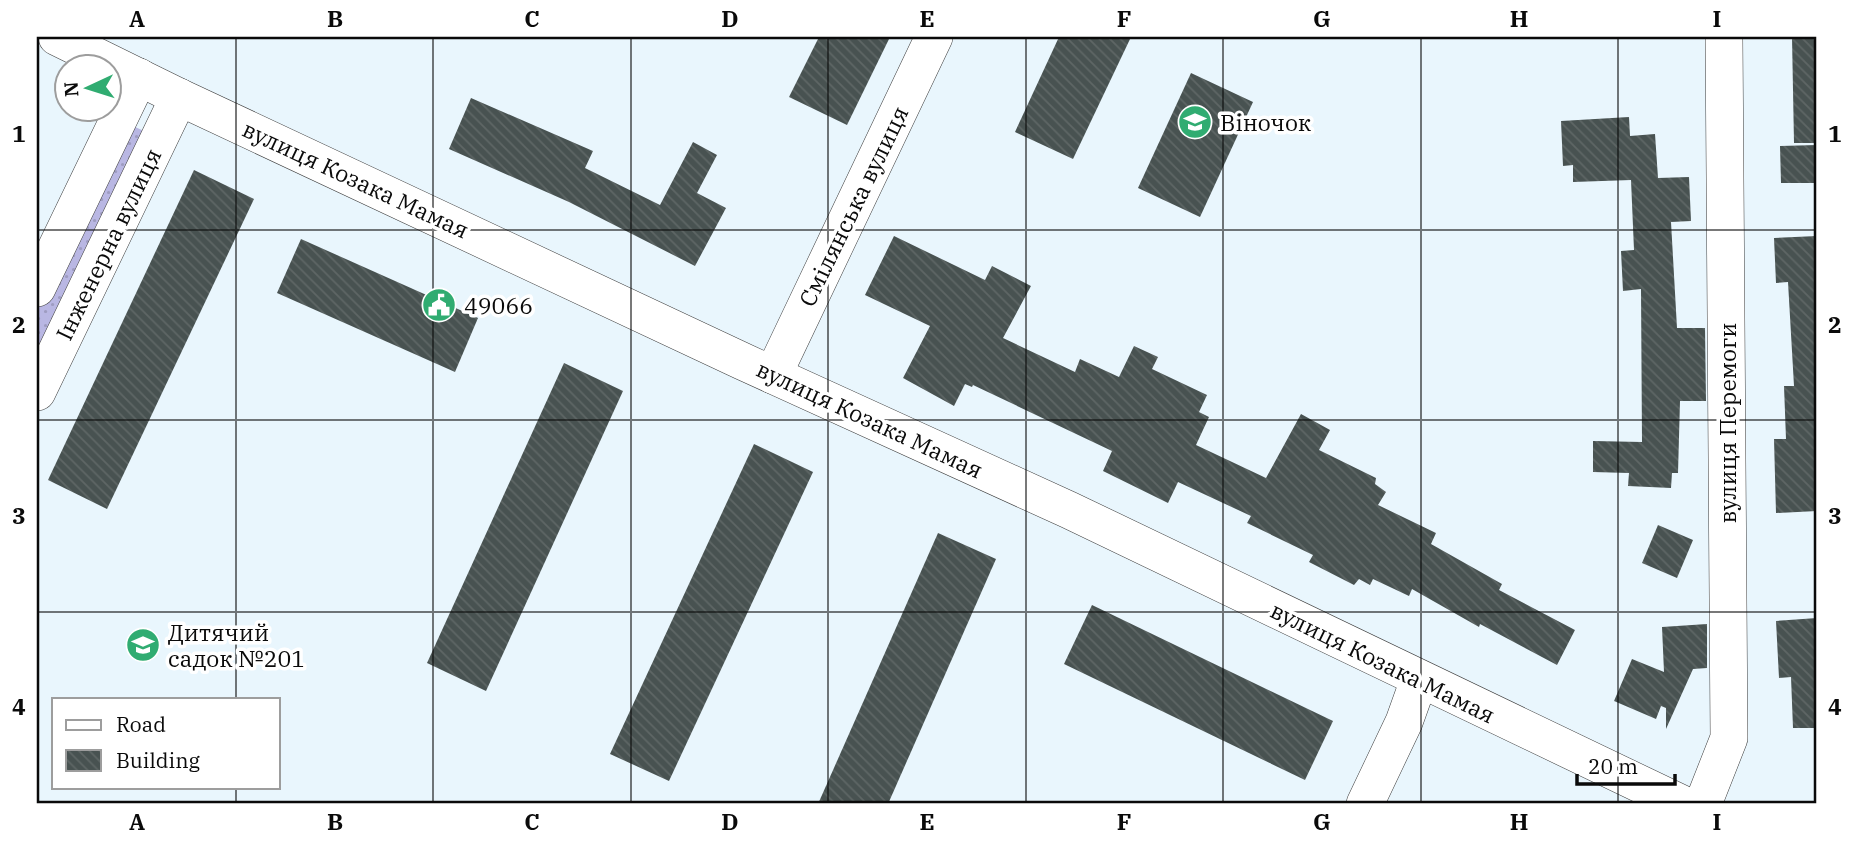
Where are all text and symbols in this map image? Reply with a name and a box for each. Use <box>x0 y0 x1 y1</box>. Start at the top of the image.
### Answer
text: A <box>129 3 145 33</box>
text: B <box>327 3 343 33</box>
text: C <box>524 3 540 33</box>
text: D <box>721 3 739 33</box>
text: E <box>919 3 935 33</box>
text: F <box>1117 3 1131 33</box>
text: G <box>1313 3 1331 33</box>
text: H <box>1510 3 1528 33</box>
text: I <box>1713 3 1721 33</box>
north arrow <box>52 52 122 122</box>
text: N <box>59 81 84 98</box>
street label: Смілянська вулиця <box>791 101 915 311</box>
school or university icon: Віночок <box>1176 103 1214 141</box>
place label: Віночок <box>1220 107 1312 137</box>
street label: вулиця Козака Мамая <box>238 113 474 245</box>
text: 1 <box>12 118 26 148</box>
text: 1 <box>1828 118 1842 148</box>
street label: Інженерна вулиця <box>48 143 168 345</box>
public building icon: 49066 <box>420 286 458 324</box>
place label: 49066 <box>464 290 533 320</box>
text: 2 <box>12 309 26 339</box>
text: 2 <box>1828 309 1842 339</box>
street label: вулиця Перемоги <box>1712 323 1742 523</box>
street label: вулиця Козака Мамая <box>752 353 988 485</box>
text: 3 <box>12 500 26 530</box>
text: 3 <box>1828 500 1842 530</box>
street label: вулиця Козака Мамая <box>1266 595 1500 729</box>
place label: Дитячий садок №201 <box>168 617 305 673</box>
school or university icon: Дитячий садок №201 <box>124 626 162 664</box>
text: 4 <box>12 691 26 721</box>
text: 4 <box>1828 691 1842 721</box>
legend <box>52 698 280 788</box>
text: Road <box>116 710 166 738</box>
scale bar <box>1577 743 1675 787</box>
text: Building <box>116 746 201 774</box>
text: 20 m <box>1588 752 1638 780</box>
text: A <box>129 806 145 836</box>
text: B <box>327 806 343 836</box>
text: C <box>524 806 540 836</box>
text: D <box>721 806 739 836</box>
text: E <box>919 806 935 836</box>
text: F <box>1117 806 1131 836</box>
text: G <box>1313 806 1331 836</box>
text: H <box>1510 806 1528 836</box>
text: I <box>1713 806 1721 836</box>

